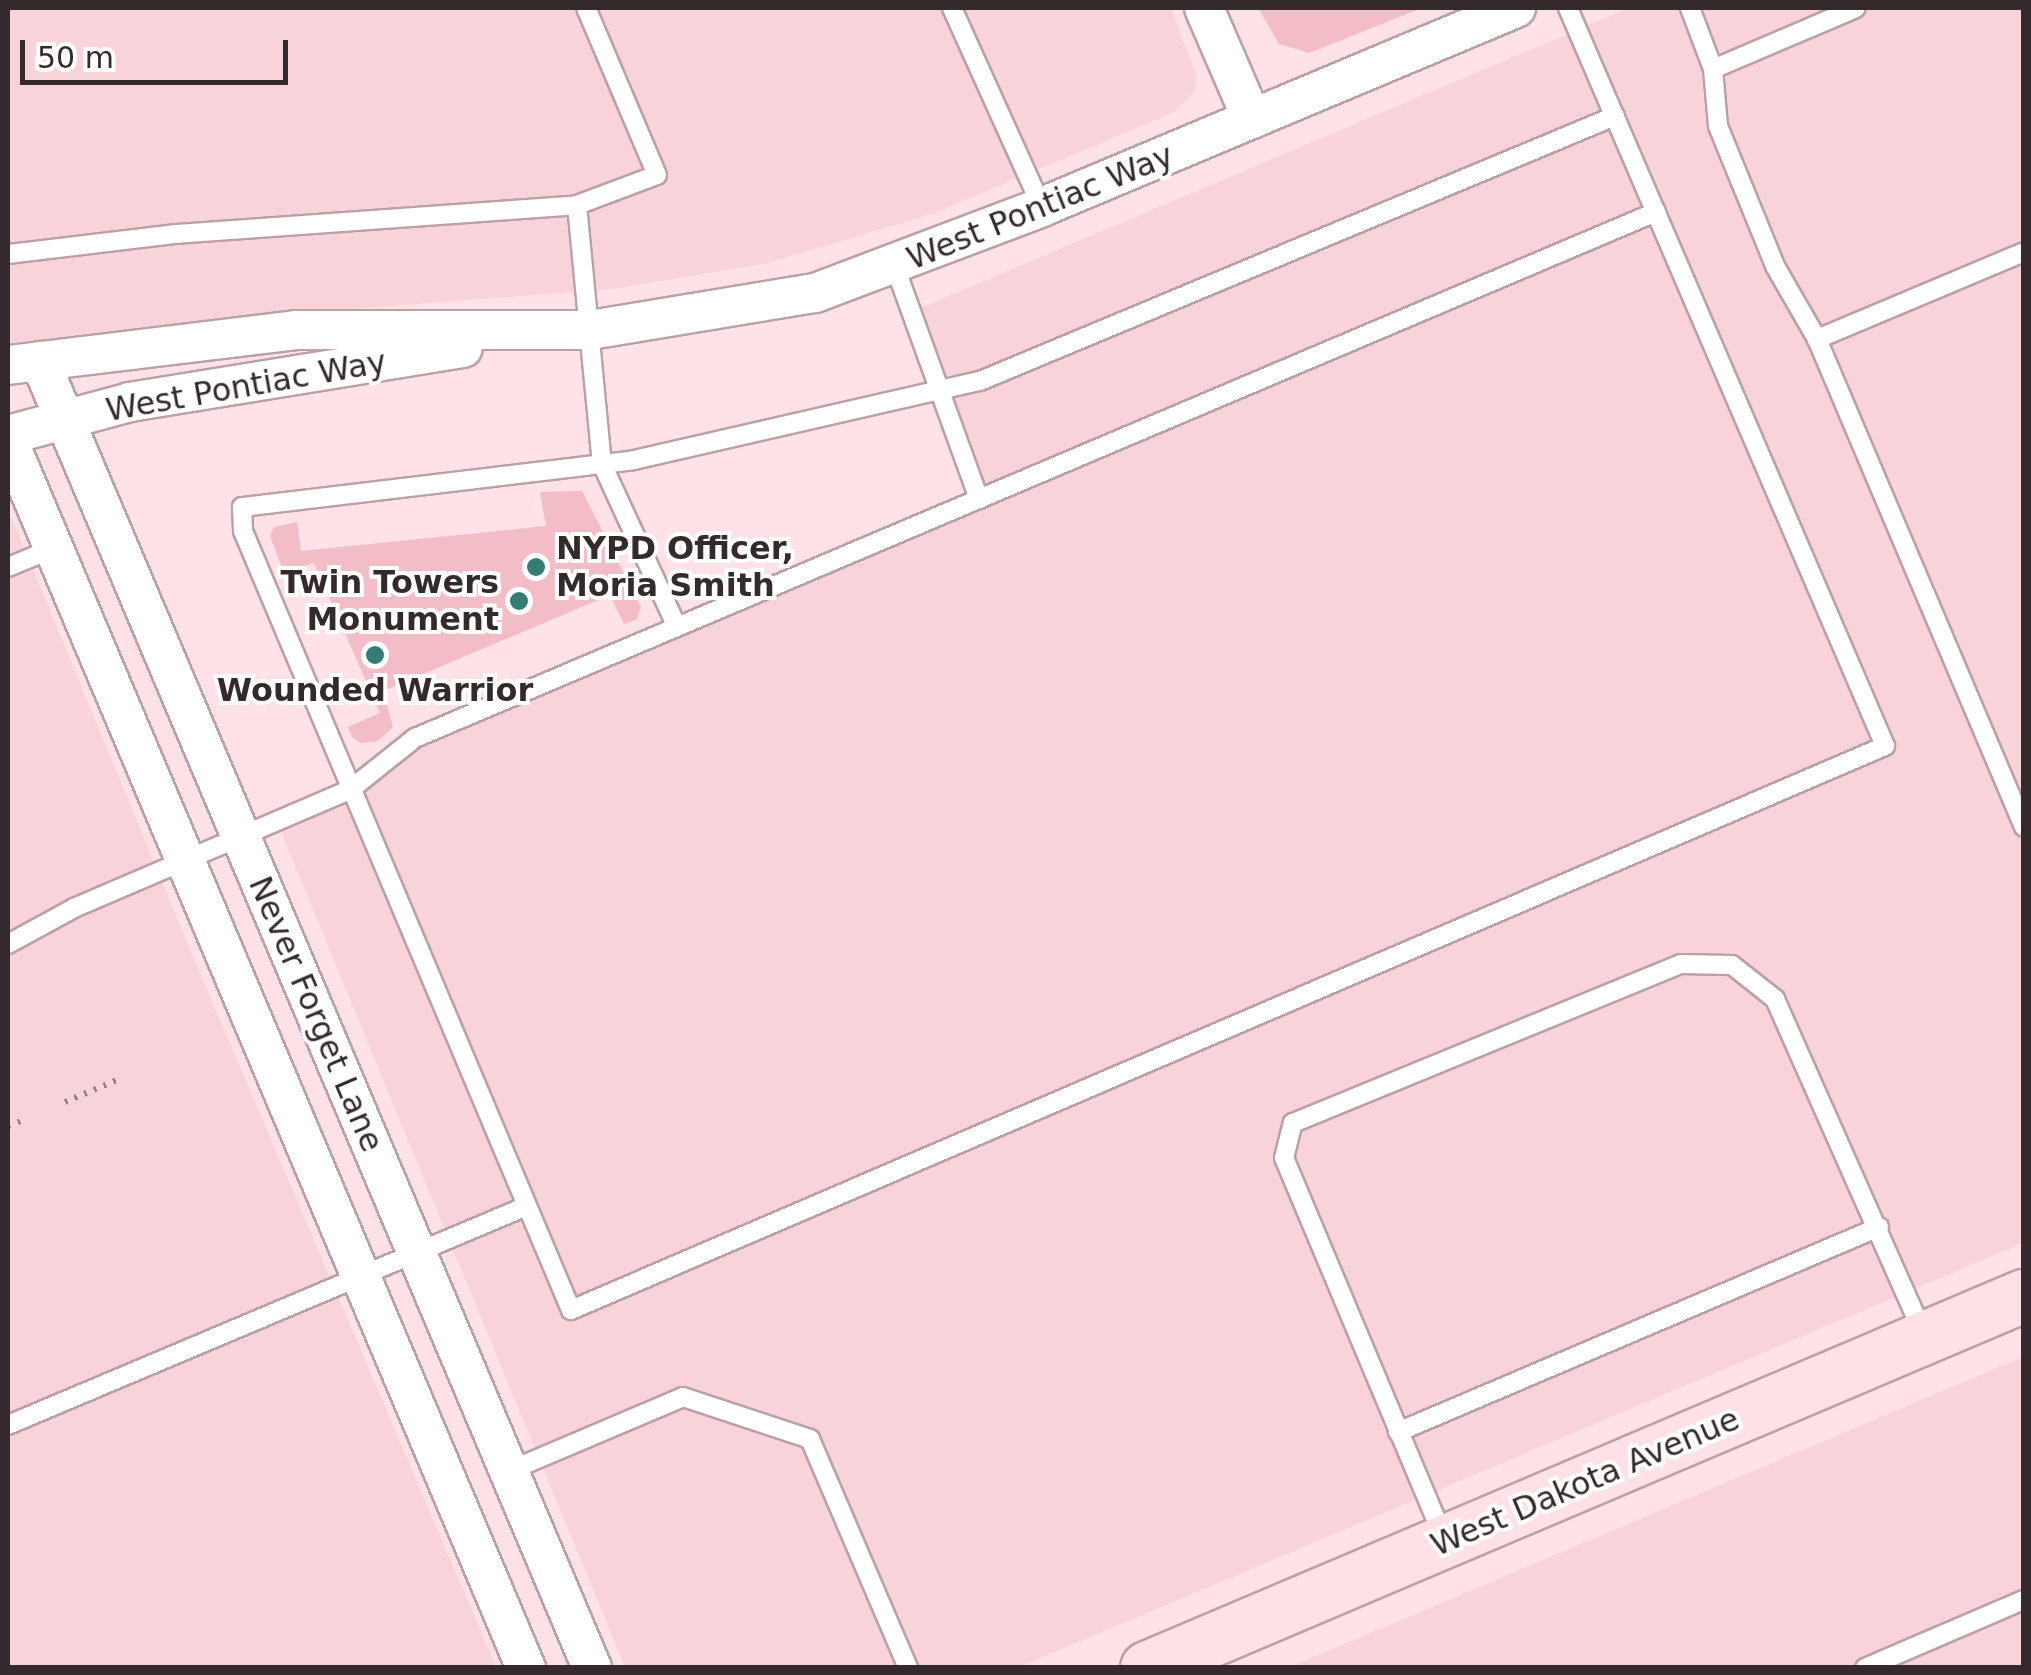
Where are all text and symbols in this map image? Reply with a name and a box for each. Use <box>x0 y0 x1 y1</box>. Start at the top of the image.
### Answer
scale bar <box>25 20 292 82</box>
text: 50 m <box>37 40 114 75</box>
street label: West Pontiac Way <box>901 136 1179 278</box>
street label: West Pontiac Way <box>103 342 389 430</box>
place label: NYPD Officer, Moria Smith <box>556 530 794 605</box>
marker: NYPD Officer, Moria Smith <box>525 556 547 578</box>
place label: Twin Towers Monument <box>281 564 499 639</box>
marker: Twin Towers Monument <box>508 590 530 612</box>
marker: Wounded Warrior <box>364 644 386 666</box>
place label: Wounded Warrior <box>217 671 533 709</box>
street label: Never Forget Lane <box>241 871 391 1157</box>
street label: West Dakota Avenue <box>1425 1400 1745 1564</box>

